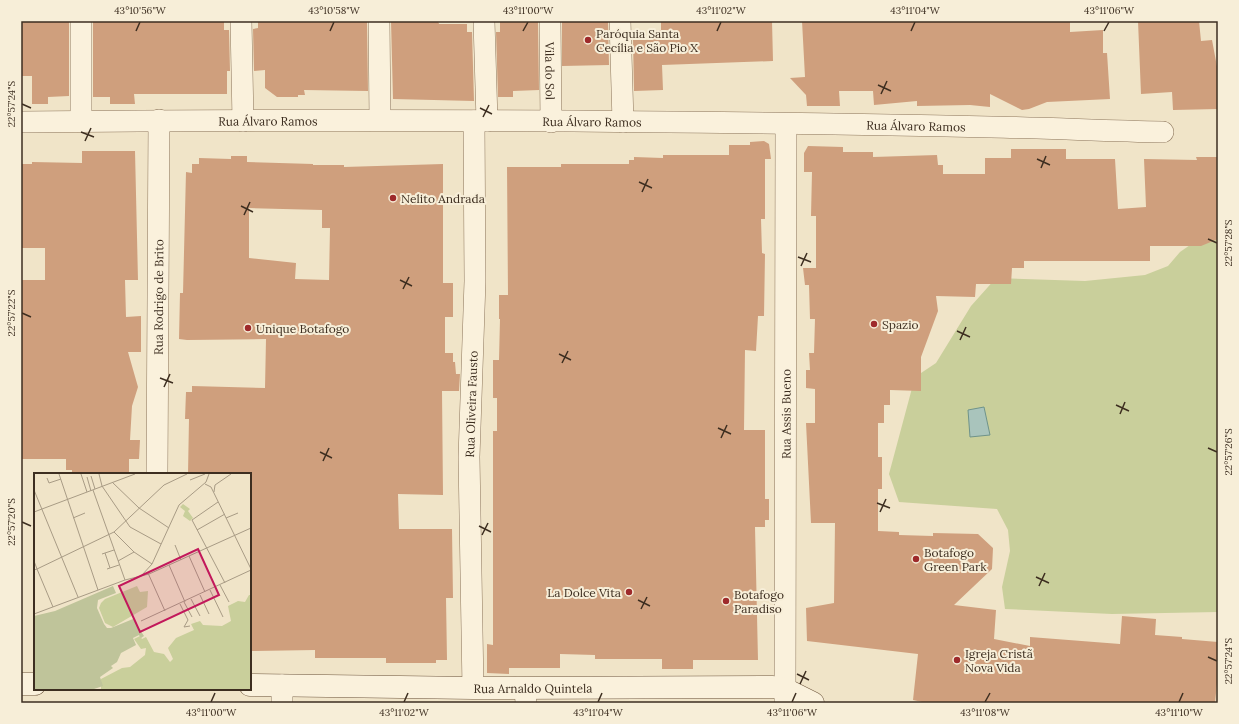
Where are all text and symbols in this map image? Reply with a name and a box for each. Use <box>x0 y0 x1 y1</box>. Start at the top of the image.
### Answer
text: 43°10'56"W <box>114 4 167 17</box>
text: 43°10'58"W <box>308 4 361 17</box>
text: 43°11'00"W <box>503 4 554 17</box>
text: 43°11'02"W <box>696 4 747 17</box>
text: 43°11'04"W <box>890 4 941 17</box>
text: 43°11'06"W <box>1084 4 1135 17</box>
place label: Paróquia Santa Cecília e São Pio X <box>596 26 698 55</box>
marker: Paróquia Santa Cecília e São Pio X <box>583 35 593 45</box>
street label: Vila do Sol <box>543 41 558 100</box>
text: 22°57'24"S <box>5 80 18 127</box>
street label: Rua Álvaro Ramos <box>218 113 318 128</box>
street label: Rua Álvaro Ramos <box>542 113 642 129</box>
street label: Rua Álvaro Ramos <box>866 117 966 134</box>
place label: Nelito Andrada <box>401 191 485 206</box>
marker: Nelito Andrada <box>388 193 398 203</box>
text: 22°57'28"S <box>1222 219 1235 267</box>
street label: Rua Rodrigo de Brito <box>150 239 166 355</box>
text: 22°57'22"S <box>5 289 18 336</box>
place label: Spazio <box>882 317 919 332</box>
marker: Spazio <box>869 319 879 329</box>
place label: Unique Botafogo <box>256 321 349 336</box>
marker: Unique Botafogo <box>243 323 253 333</box>
street label: Rua Oliveira Fausto <box>461 350 480 458</box>
street label: Rua Assis Bueno <box>778 369 793 459</box>
text: 22°57'26"S <box>1222 428 1235 476</box>
inset map <box>34 473 251 690</box>
text: 22°57'20"S <box>5 498 18 546</box>
place label: Botafogo Green Park <box>924 545 987 574</box>
marker: Botafogo Green Park <box>911 554 921 564</box>
place label: La Dolce Vita <box>547 585 621 600</box>
marker: La Dolce Vita <box>624 587 634 597</box>
place label: Botafogo Paradiso <box>734 587 784 616</box>
marker: Botafogo Paradiso <box>721 596 731 606</box>
text: 22°57'24"S <box>1222 637 1235 684</box>
place label: Igreja Cristã Nova Vida <box>965 646 1033 675</box>
marker: Igreja Cristã Nova Vida <box>952 655 962 665</box>
street label: Rua Arnaldo Quintela <box>474 680 592 695</box>
text: 43°11'00"W <box>186 706 237 719</box>
text: 43°11'02"W <box>379 706 430 719</box>
text: 43°11'04"W <box>573 706 624 719</box>
text: 43°11'06"W <box>767 706 818 719</box>
text: 43°11'08"W <box>960 706 1011 719</box>
text: 43°11'10"W <box>1155 706 1204 719</box>

